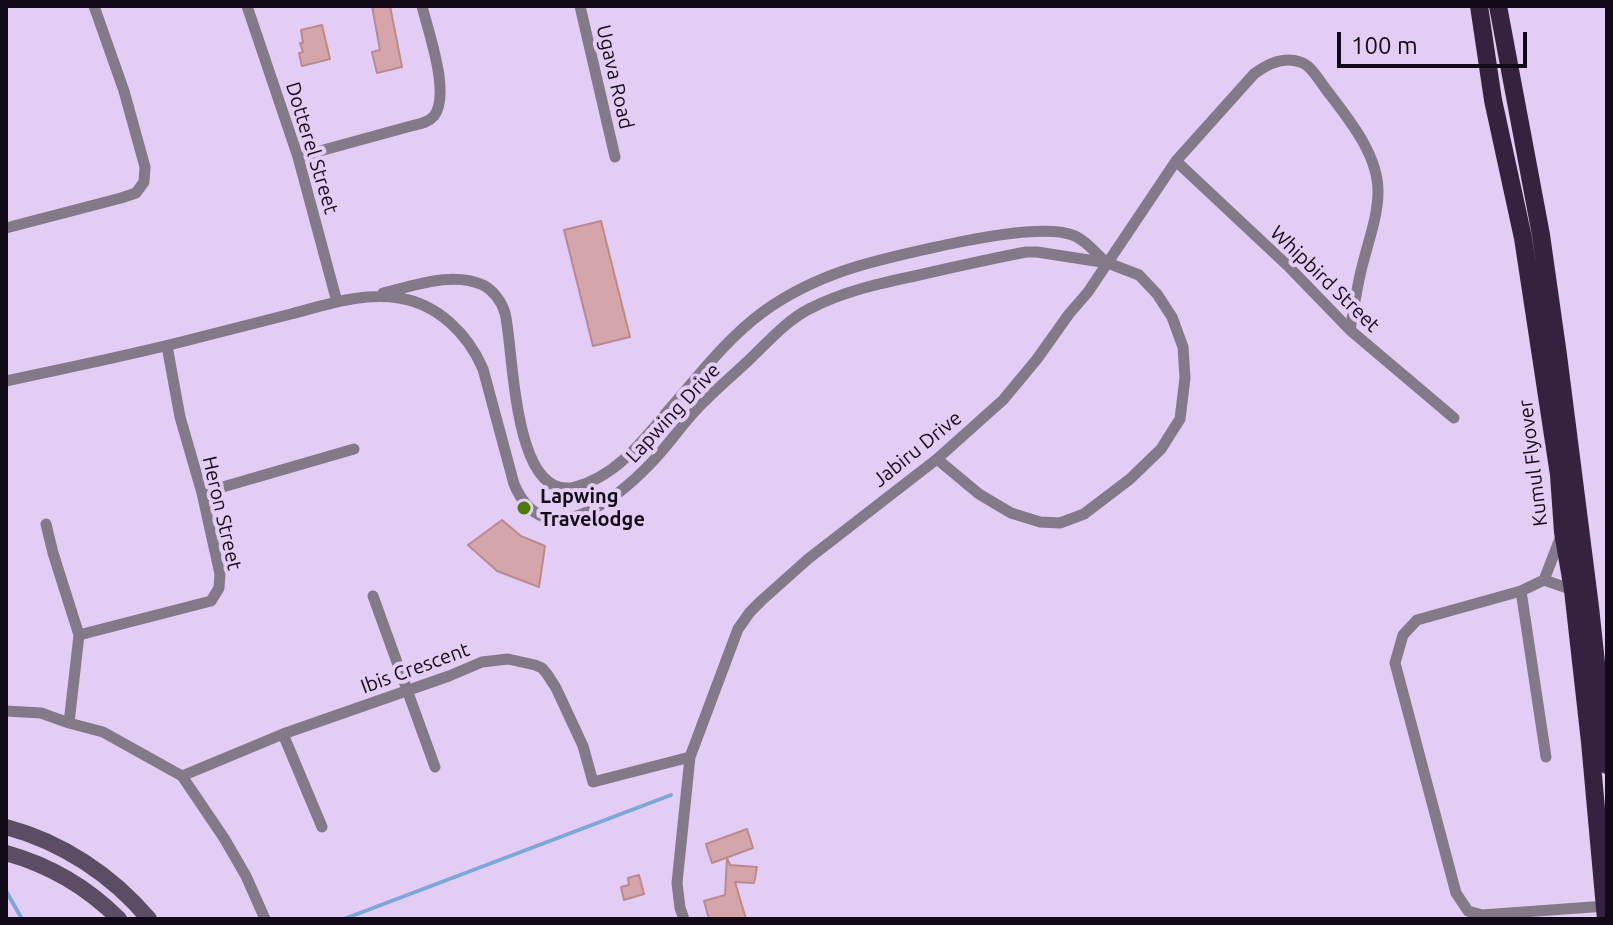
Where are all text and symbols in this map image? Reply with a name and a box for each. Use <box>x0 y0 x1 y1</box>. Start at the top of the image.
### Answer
scale bar <box>1341 16 1531 66</box>
street label: Ugava Road <box>591 23 639 131</box>
text: 100 m <box>1351 32 1418 59</box>
street label: Dotterel Street <box>281 79 343 217</box>
street label: Whipbird Street <box>1265 221 1385 337</box>
street label: Lapwing Drive <box>621 358 725 468</box>
street label: Kumul Flyover <box>1513 398 1553 528</box>
street label: Jabiru Drive <box>868 406 966 492</box>
street label: Heron Street <box>197 454 247 572</box>
place label: Lapwing Travelodge <box>540 484 645 531</box>
marker: Lapwing Travelodge <box>515 499 533 517</box>
street label: Ibis Crescent <box>357 637 473 699</box>

